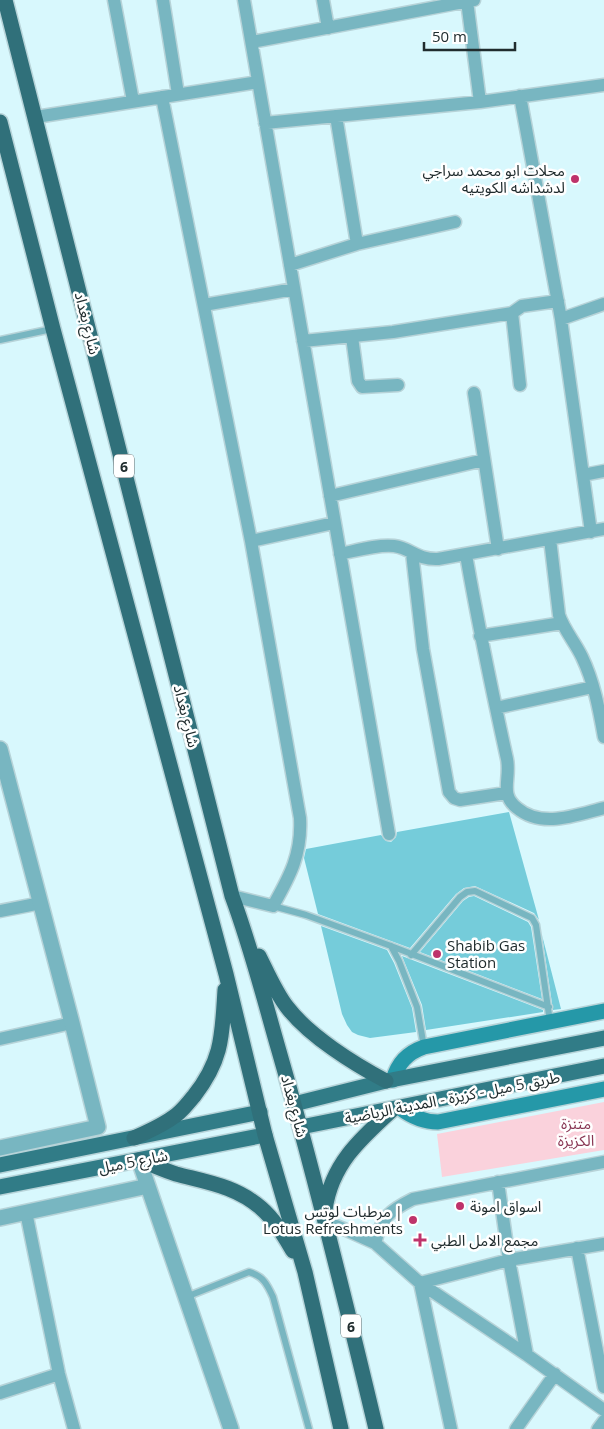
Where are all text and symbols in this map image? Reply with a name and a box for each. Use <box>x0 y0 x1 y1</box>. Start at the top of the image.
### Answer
scale bar <box>424 20 515 52</box>
text: 50 m <box>432 26 467 46</box>
place label: محلات ابو محمد سراجي لدشداشه الكويتيه <box>422 160 565 197</box>
marker: محلات ابو محمد سراجي لدشداشه الكويتيه <box>569 173 581 185</box>
street label: شارع بغداد <box>68 290 105 357</box>
road number: 6 <box>114 454 134 478</box>
street label: شارع بغداد <box>167 683 204 750</box>
place label: Shabib Gas Station <box>447 935 525 972</box>
marker: Shabib Gas Station <box>431 948 443 960</box>
street label: طريق 5 ميل - كزيزة - المدينة الرياضية <box>343 1066 562 1129</box>
street label: شارع بغداد <box>274 1073 313 1140</box>
park label: متنزة الكزيزة <box>558 1113 594 1150</box>
street label: شارع 5 ميل <box>97 1144 170 1180</box>
place label: اسواق امونة <box>470 1196 541 1216</box>
marker: اسواق امونة <box>454 1200 466 1212</box>
place label: مرطبات لوتس | Lotus Refreshments <box>263 1201 403 1238</box>
marker: مرطبات لوتس | Lotus Refreshments <box>407 1214 419 1226</box>
place label: مجمع الامل الطبي <box>431 1230 538 1253</box>
marker: مجمع الامل الطبي <box>413 1233 427 1247</box>
road number: 6 <box>341 1314 361 1338</box>

